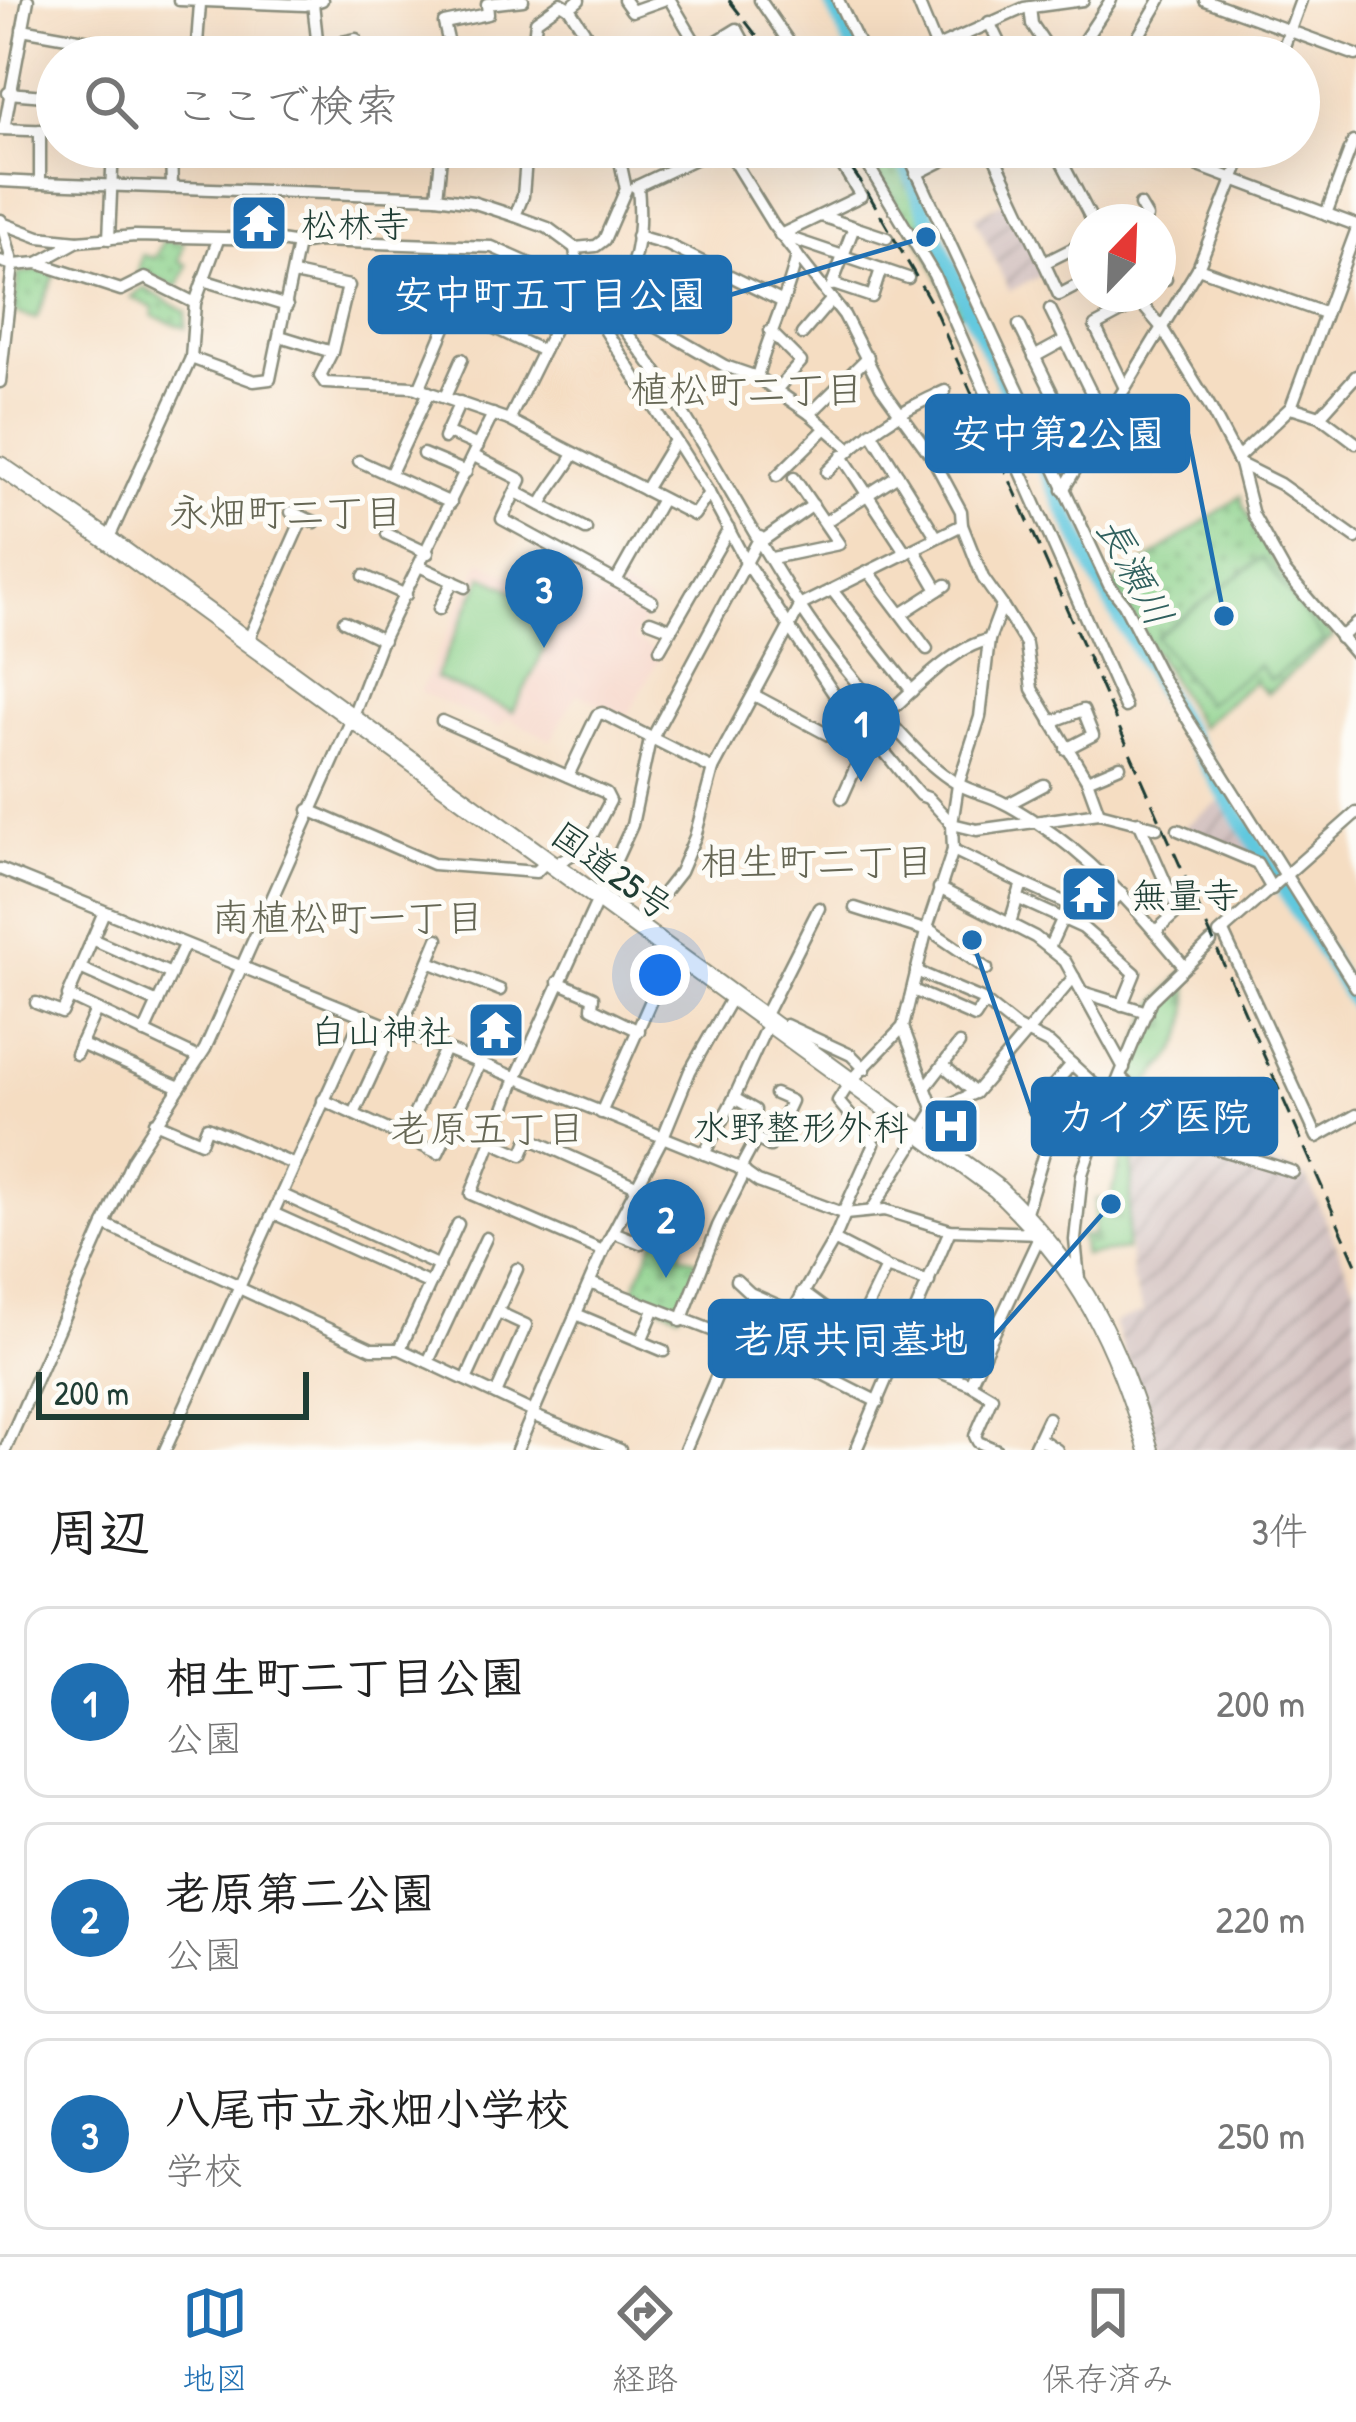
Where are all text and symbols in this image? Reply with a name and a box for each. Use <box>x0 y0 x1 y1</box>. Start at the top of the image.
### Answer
search box <box>36 36 1320 168</box>
icon: search <box>78 69 144 135</box>
text: ここで検索 <box>174 74 399 135</box>
temple icon: 松林寺 <box>228 192 290 254</box>
place label: 松林寺 <box>301 199 409 248</box>
north arrow <box>1068 204 1176 312</box>
callout: 安中町五丁目公園 <box>370 257 730 332</box>
text: 安中町五丁目公園 <box>394 267 706 320</box>
district label: 植松町二丁目 <box>630 362 864 415</box>
callout: 安中第2公園 <box>927 396 1188 471</box>
text: 安中第2公園 <box>951 406 1165 459</box>
district label: 永畑町二丁目 <box>169 485 403 538</box>
water label: 長瀬川 <box>1085 507 1187 635</box>
pin: 3 <box>505 549 583 648</box>
pin: 1 <box>822 683 900 782</box>
street label: 国道25号 <box>542 809 684 931</box>
district label: 相生町二丁目 <box>700 834 934 887</box>
temple icon: 無量寺 <box>1058 863 1120 925</box>
place label: 無量寺 <box>1131 870 1239 919</box>
district label: 南植松町一丁目 <box>211 890 485 943</box>
your location <box>630 945 690 1005</box>
temple icon: 白山神社 <box>465 999 527 1061</box>
place label: 白山神社 <box>310 1006 454 1055</box>
callout: カイダ医院 <box>1033 1079 1276 1154</box>
text: カイダ医院 <box>1057 1089 1251 1142</box>
hospital icon: 水野整形外科 <box>920 1095 982 1157</box>
district label: 老原五丁目 <box>390 1101 586 1154</box>
place label: 水野整形外科 <box>693 1102 909 1151</box>
pin: 2 <box>627 1179 705 1278</box>
callout: 老原共同墓地 <box>710 1301 992 1376</box>
text: 老原共同墓地 <box>734 1312 968 1365</box>
scale bar <box>36 1366 309 1419</box>
text: 200 m <box>54 1371 129 1415</box>
text: 周辺 <box>48 1497 150 1566</box>
text: 3件 <box>1252 1504 1308 1557</box>
text: 相生町二丁目公園 <box>165 1646 525 1707</box>
text: 1 <box>83 1676 97 1729</box>
text: 200 m <box>1216 1676 1305 1729</box>
text: 公園 <box>165 1711 243 1764</box>
text: 老原第二公園 <box>165 1862 435 1923</box>
text: 2 <box>81 1892 99 1945</box>
text: 220 m <box>1216 1892 1305 1945</box>
text: 公園 <box>165 1927 243 1980</box>
text: 八尾市立永畑小学校 <box>165 2078 570 2139</box>
text: 3 <box>81 2108 99 2161</box>
text: 250 m <box>1217 2108 1305 2161</box>
text: 学校 <box>165 2143 243 2196</box>
tab: 地図 <box>182 2280 248 2400</box>
tab: 経路 <box>612 2280 678 2400</box>
tab: 保存済み <box>1042 2280 1174 2400</box>

